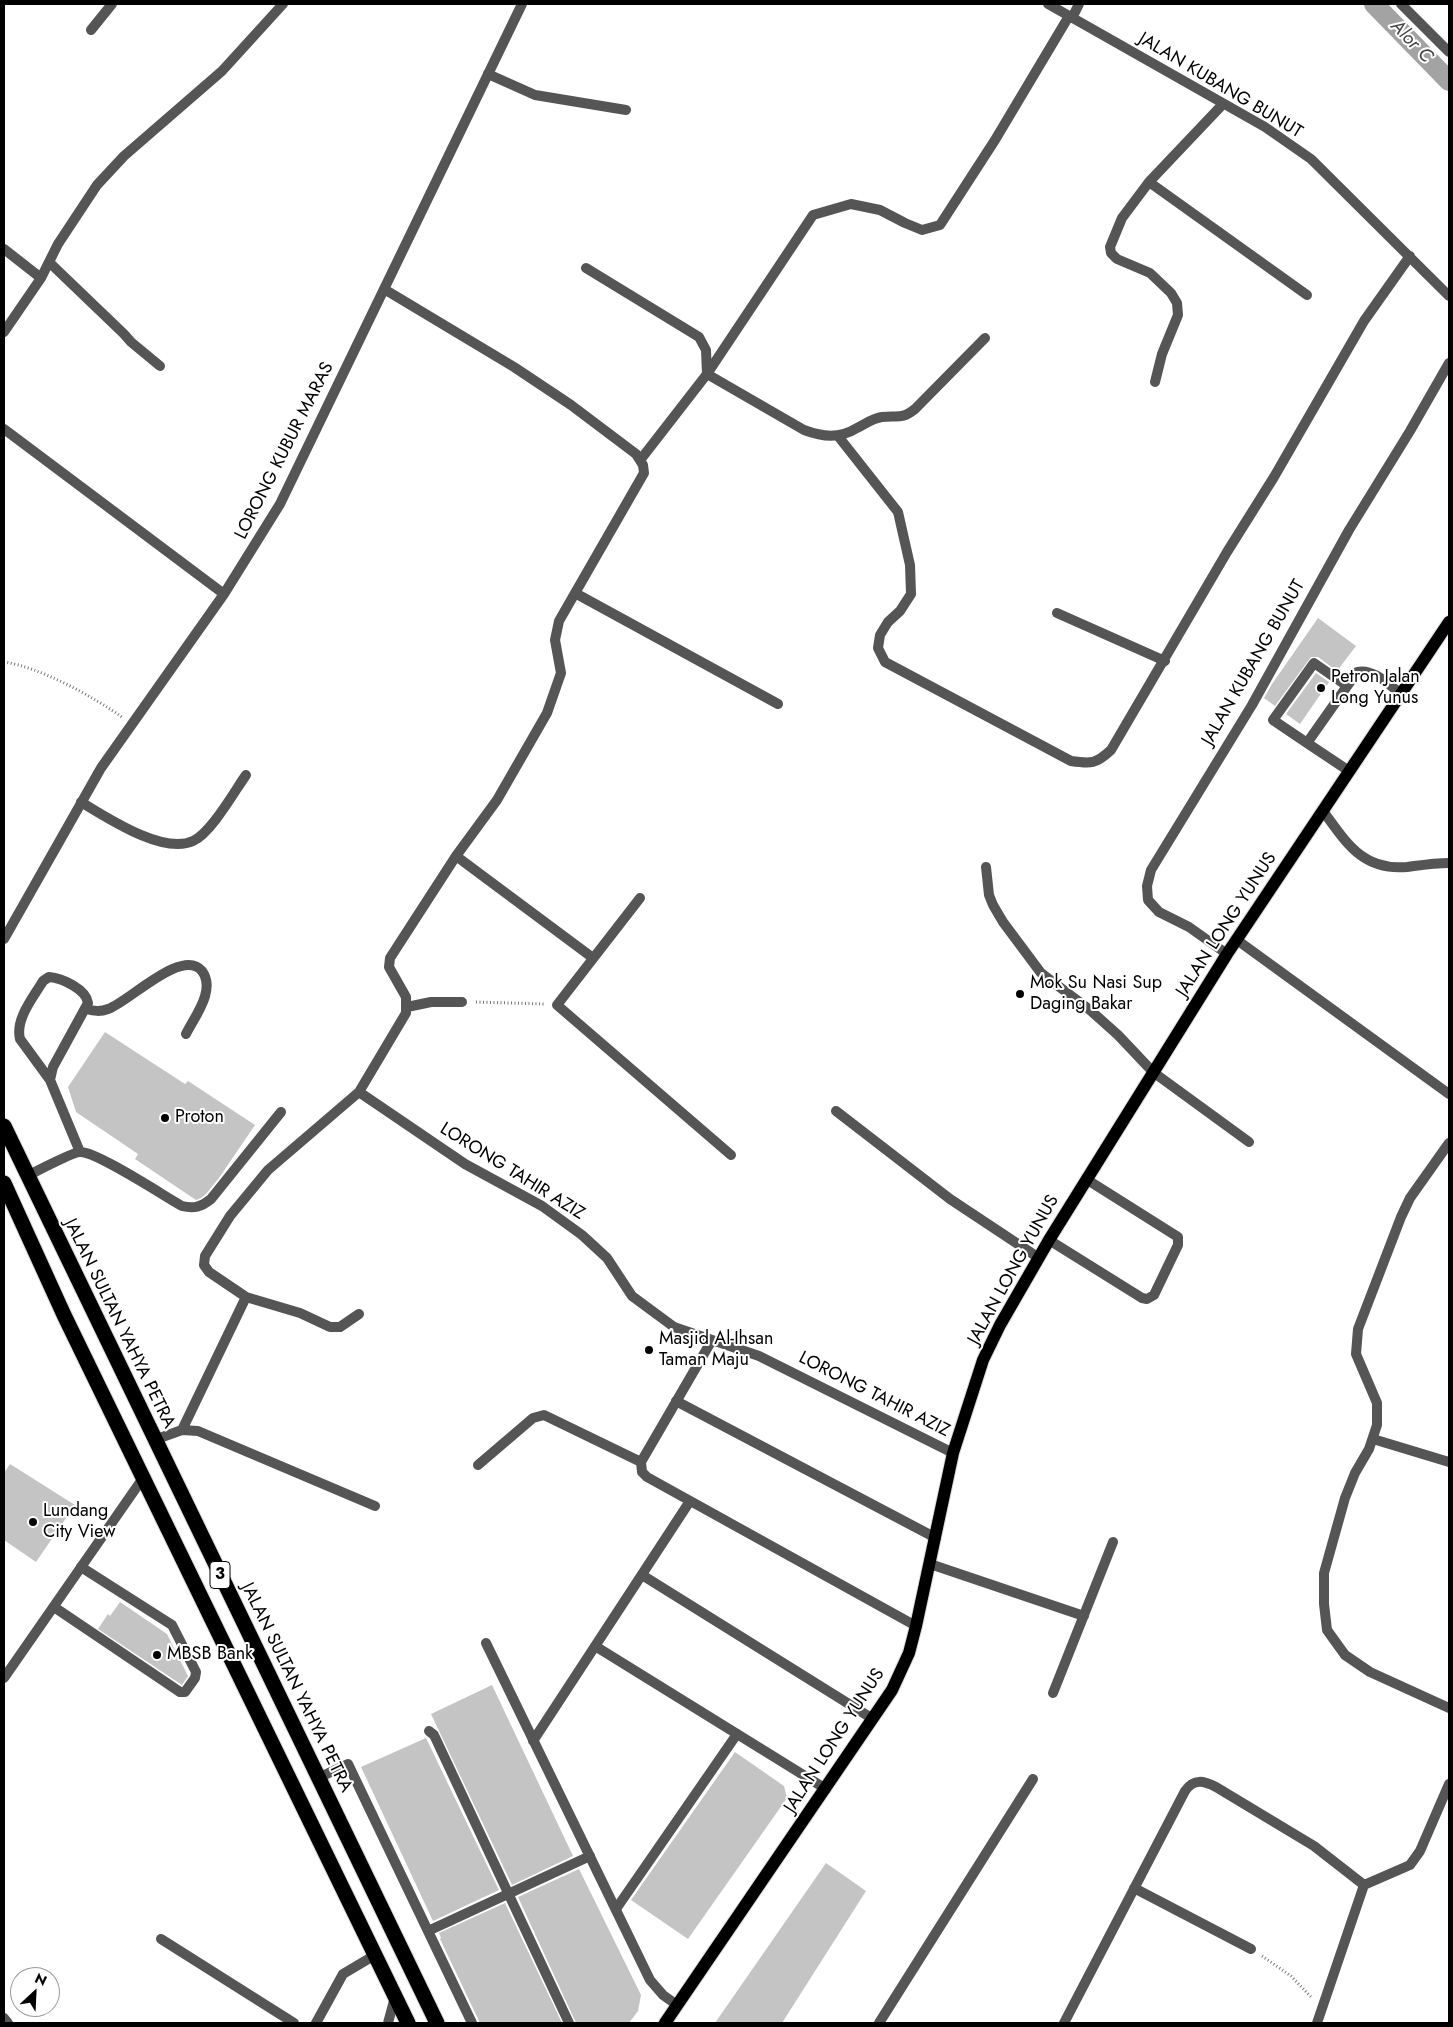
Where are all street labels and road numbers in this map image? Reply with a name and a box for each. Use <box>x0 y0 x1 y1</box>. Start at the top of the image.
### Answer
street label: JALAN KUBANG BUNUT <box>1134 28 1306 144</box>
street label: LORONG KUBUR MARAS <box>231 359 339 543</box>
street label: JALAN KUBANG BUNUT <box>1198 576 1310 750</box>
street label: JALAN LONG YUNUS <box>1172 849 1282 1001</box>
street label: LORONG TAHIR AZIZ <box>436 1119 588 1225</box>
street label: JALAN LONG YUNUS <box>964 1191 1064 1349</box>
street label: JALAN SULTAN YAHYA PETRA <box>59 1216 179 1432</box>
street label: LORONG TAHIR AZIZ <box>795 1348 953 1442</box>
road number: 3 <box>210 1562 230 1588</box>
street label: JALAN SULTAN YAHYA PETRA <box>236 1580 356 1796</box>
street label: JALAN LONG YUNUS <box>780 1665 890 1817</box>

